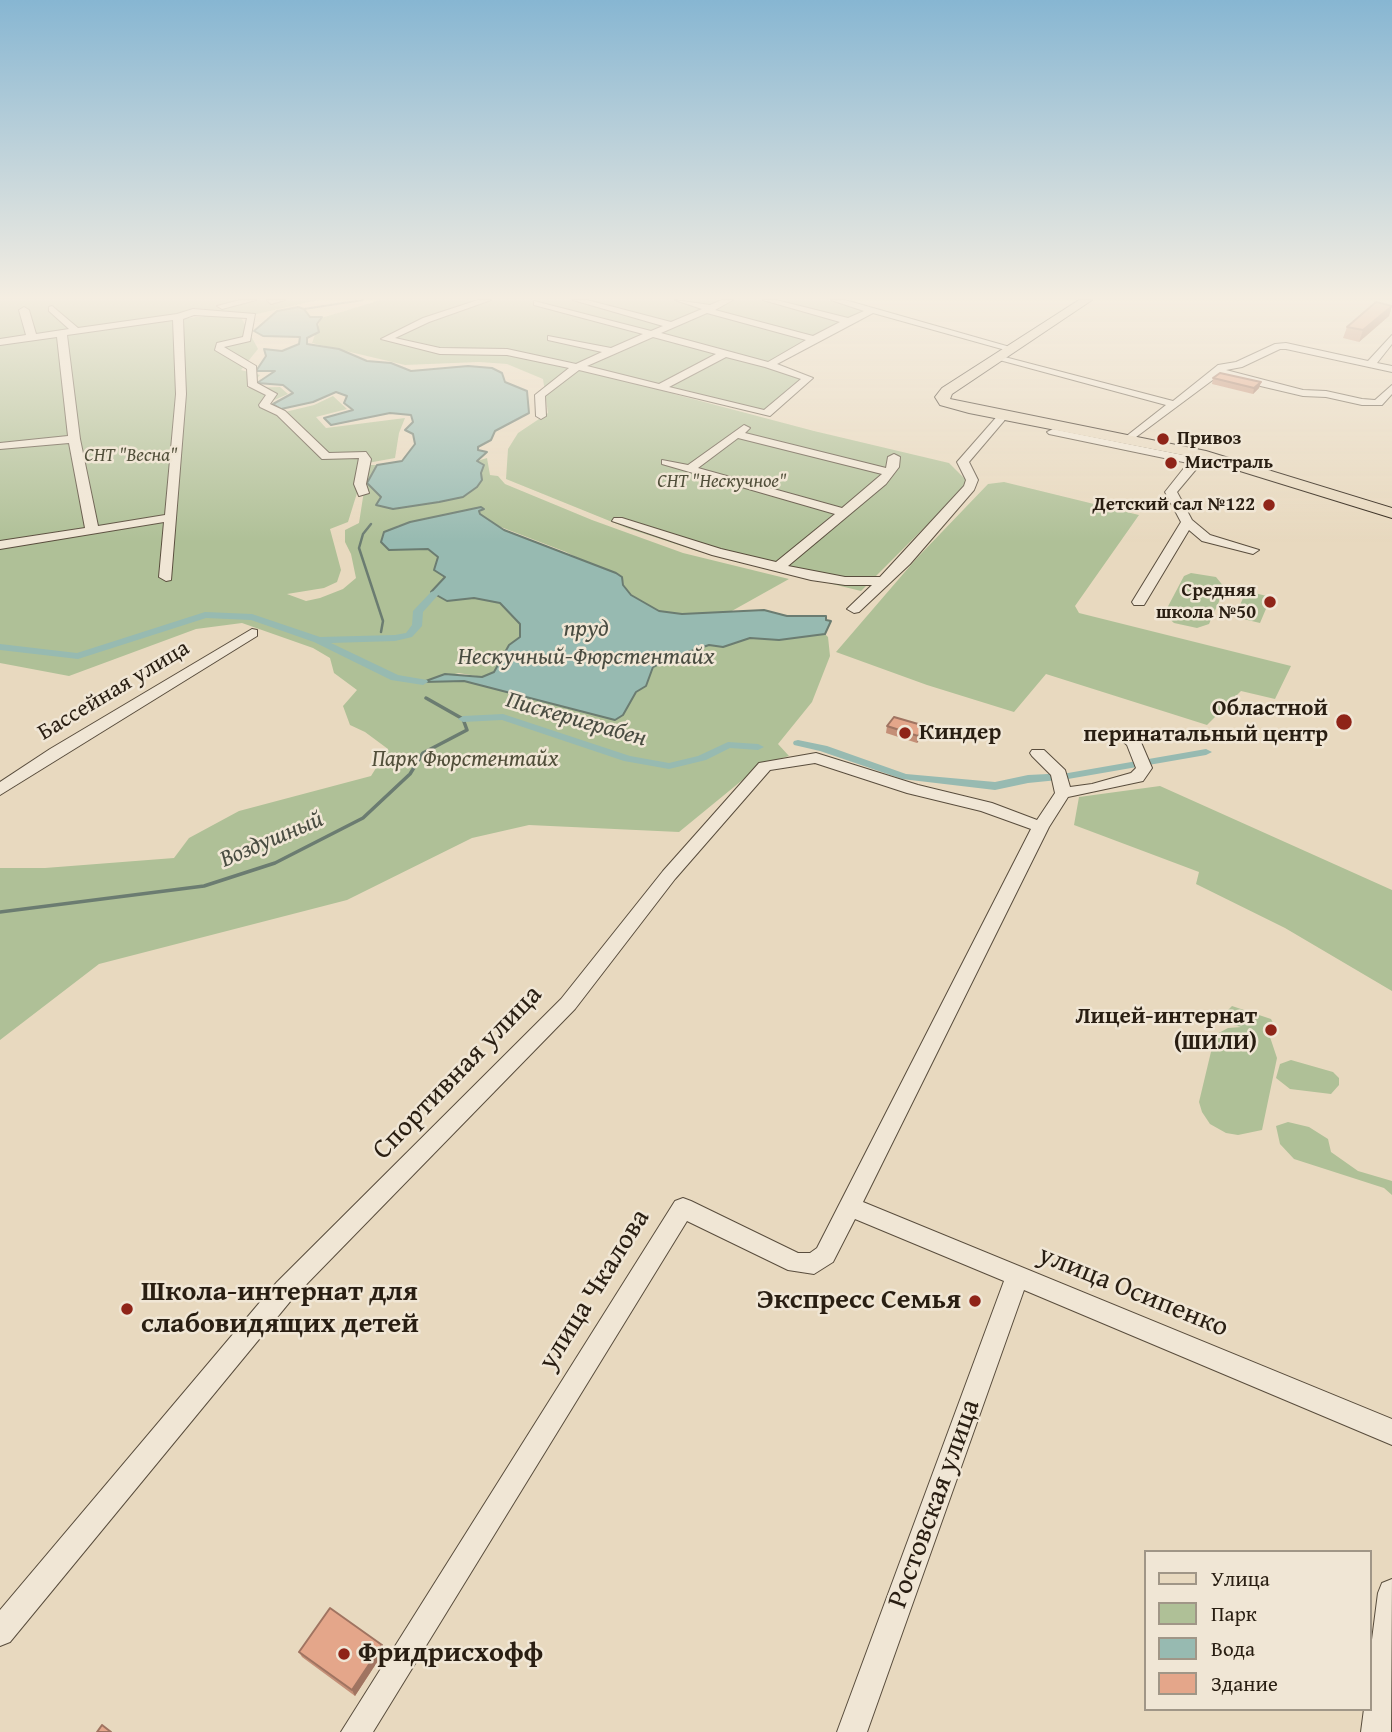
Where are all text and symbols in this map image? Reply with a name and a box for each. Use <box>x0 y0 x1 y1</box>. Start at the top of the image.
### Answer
place label: Привоз <box>1177 428 1242 450</box>
marker: Привоз <box>1155 431 1171 447</box>
park label: СНТ "Весна" <box>84 445 178 467</box>
place label: Мистраль <box>1185 452 1273 474</box>
marker: Мистраль <box>1163 455 1179 471</box>
park label: СНТ "Нескучное" <box>657 471 787 493</box>
place label: Детский сал №122 <box>1093 494 1255 516</box>
marker: Детский сал №122 <box>1261 497 1277 513</box>
place label: Средняя школа №50 <box>1156 580 1256 624</box>
marker: Средняя школа №50 <box>1262 594 1278 610</box>
water label: пруд Нескучный-Фюрстентайх <box>458 616 714 672</box>
street label: Бассейная улица <box>33 635 195 747</box>
water label: Пискериграбен <box>502 686 650 754</box>
place label: Областной перинатальный центр <box>1084 695 1328 749</box>
marker: Областной перинатальный центр <box>1334 712 1354 732</box>
place label: Киндер <box>919 719 1001 747</box>
marker: Киндер <box>897 725 913 741</box>
park label: Парк Фюрстентайх <box>372 746 558 774</box>
water label: Воздушный <box>216 805 328 875</box>
street label: Спортивная улица <box>366 979 550 1167</box>
place label: Лицей-интернат (ШИЛИ) <box>1075 1003 1257 1057</box>
marker: Лицей-интернат (ШИЛИ) <box>1263 1022 1279 1038</box>
street label: улица Чкалова <box>532 1203 658 1377</box>
street label: улица Осипенко <box>1033 1239 1233 1345</box>
place label: Школа-интернат для слабовидящих детей <box>141 1276 419 1342</box>
place label: Экспресс Семья <box>757 1284 961 1318</box>
marker: Экспресс Семья <box>967 1293 983 1309</box>
marker: Школа-интернат для слабовидящих детей <box>119 1301 135 1317</box>
street label: Ростовская улица <box>882 1395 988 1613</box>
legend <box>1144 1550 1371 1711</box>
text: Улица <box>1211 1563 1270 1594</box>
text: Парк <box>1211 1598 1257 1629</box>
text: Вода <box>1211 1633 1255 1664</box>
place label: Фридрисхофф <box>358 1637 543 1671</box>
marker: Фридрисхофф <box>336 1646 352 1662</box>
text: Здание <box>1211 1668 1278 1699</box>

